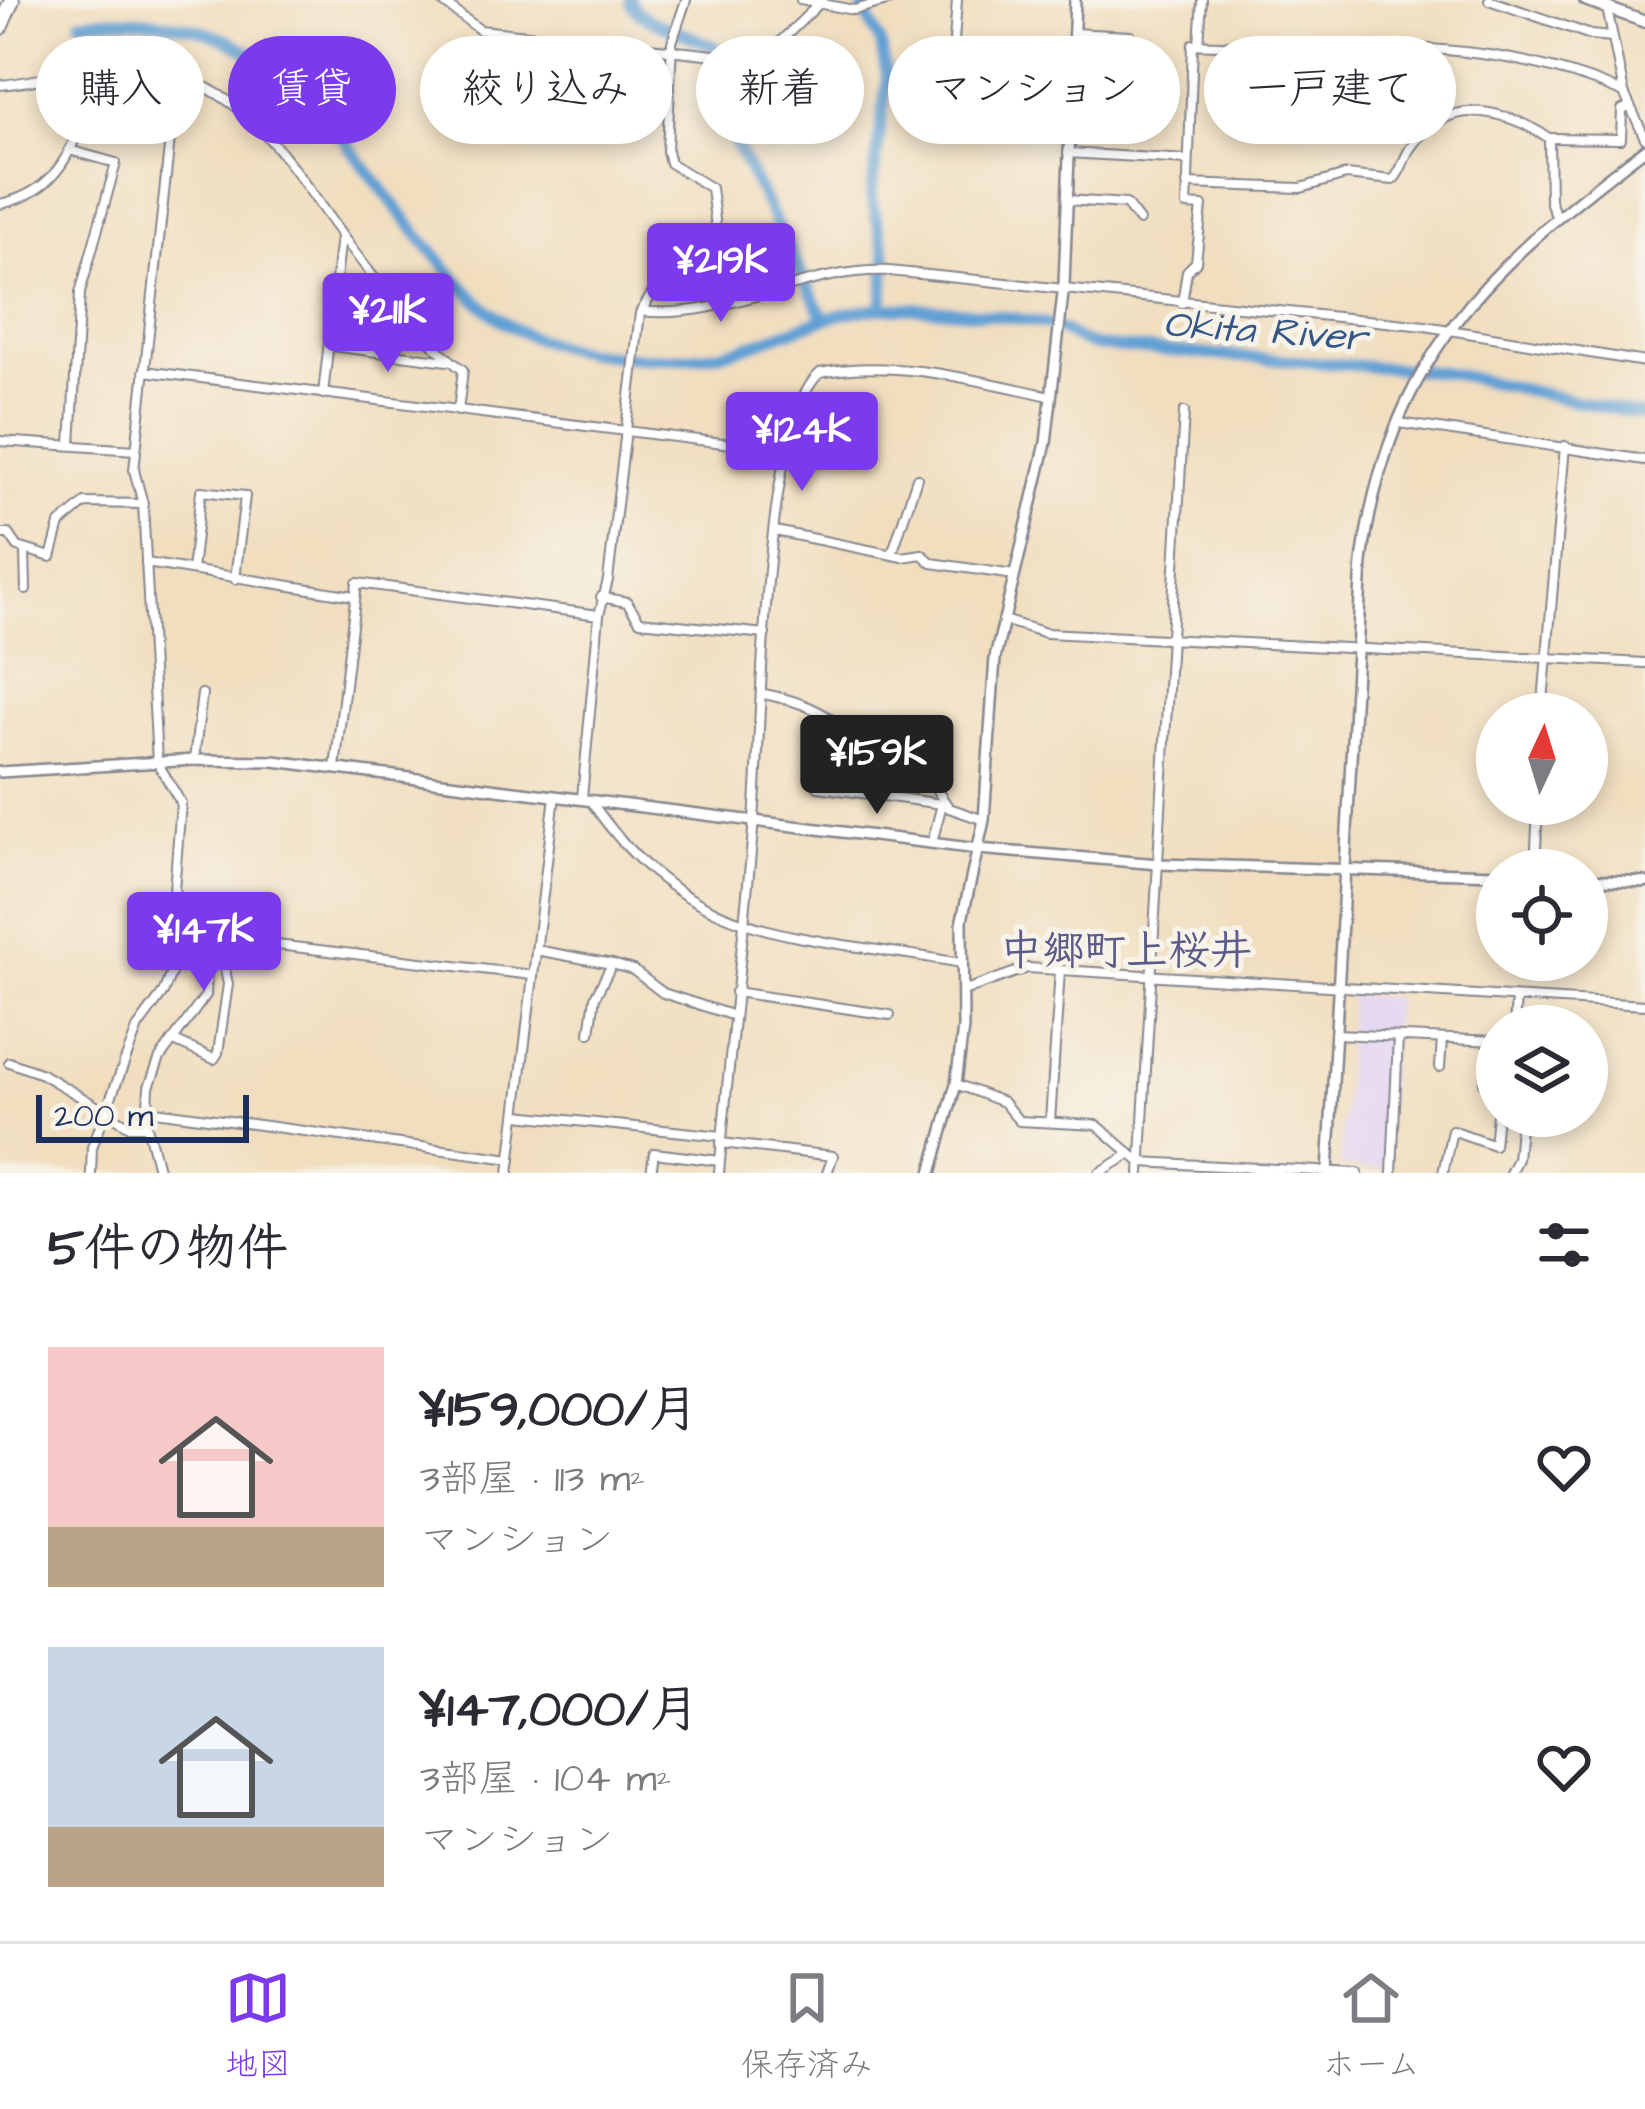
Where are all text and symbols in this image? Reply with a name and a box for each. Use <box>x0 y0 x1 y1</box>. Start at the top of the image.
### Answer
chip: 購入 <box>36 36 204 144</box>
chip: 賃貸 <box>228 36 396 144</box>
chip: 絞り込み <box>420 36 672 144</box>
chip: 新着 <box>696 36 864 144</box>
chip: マンション <box>888 36 1180 144</box>
chip: 一戸建て <box>1204 36 1456 144</box>
pin: ¥219K <box>637 223 805 325</box>
text: ¥219K <box>674 235 768 289</box>
pin: ¥211K <box>304 273 472 375</box>
text: ¥211K <box>350 285 426 339</box>
water label: Okita River <box>1161 298 1372 366</box>
pin: ¥124K <box>718 392 886 494</box>
text: ¥124K <box>753 404 851 458</box>
north arrow <box>1476 693 1608 825</box>
map controls <box>1476 693 1608 1137</box>
pin: ¥159K <box>793 715 961 817</box>
text: ¥159K <box>827 727 927 781</box>
button: locate <box>1476 849 1608 981</box>
pin: ¥147K <box>120 892 288 994</box>
text: ¥147K <box>154 904 254 958</box>
district label: 中郷町上桜井 <box>1000 923 1252 981</box>
button: layers <box>1476 1005 1608 1137</box>
scale bar <box>36 1089 249 1142</box>
text: 200 m <box>54 1093 153 1139</box>
icon: filters <box>1531 1212 1597 1278</box>
text: 5件の物件 <box>48 1214 288 1285</box>
text: ¥159,000/月 <box>420 1375 699 1446</box>
icon: home <box>144 1395 288 1539</box>
icon: heart <box>1531 1434 1597 1500</box>
text: 3部屋 · 113 m² <box>420 1453 645 1507</box>
text: マンション <box>420 1514 613 1568</box>
text: ¥147,000/月 <box>420 1675 700 1746</box>
icon: home <box>144 1695 288 1839</box>
icon: heart <box>1531 1734 1597 1800</box>
text: 3部屋 · 104 m² <box>420 1753 671 1807</box>
text: マンション <box>420 1814 613 1868</box>
tab: 地図 <box>225 1965 291 2088</box>
tab: 保存済み <box>741 1965 873 2088</box>
tab: ホーム <box>1322 1965 1420 2088</box>

